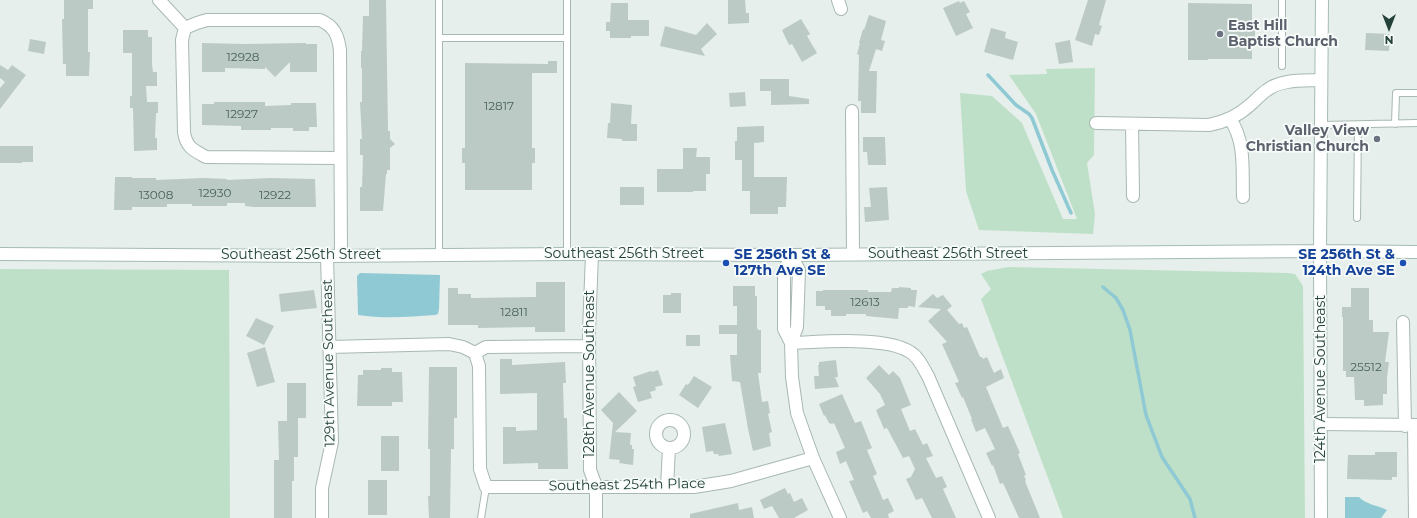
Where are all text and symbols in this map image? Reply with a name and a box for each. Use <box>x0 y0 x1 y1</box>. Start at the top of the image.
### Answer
north arrow <box>1369 8 1409 48</box>
place label: East Hill Baptist Church <box>1228 18 1338 50</box>
marker: East Hill Baptist Church <box>1215 29 1225 39</box>
text: N <box>1385 33 1393 47</box>
house number: 12928 <box>227 50 259 64</box>
house number: 12817 <box>484 99 514 113</box>
house number: 12927 <box>226 107 258 121</box>
place label: Valley View Christian Church <box>1246 123 1369 156</box>
marker: Valley View Christian Church <box>1372 134 1382 144</box>
house number: 12930 <box>198 186 232 200</box>
house number: 13008 <box>139 188 173 202</box>
house number: 12922 <box>259 188 291 202</box>
street label: Southeast 256th Street <box>544 246 704 262</box>
street label: Southeast 256th Street <box>868 246 1028 262</box>
street label: Southeast 256th Street <box>221 247 381 263</box>
place label: SE 256th St & 127th Ave SE <box>734 247 831 280</box>
place label: SE 256th St & 124th Ave SE <box>1298 247 1395 280</box>
marker: SE 256th St & 127th Ave SE <box>721 258 731 268</box>
marker: SE 256th St & 124th Ave SE <box>1398 258 1408 268</box>
street label: 129th Avenue Southeast <box>319 279 339 447</box>
street label: 128th Avenue Southeast <box>582 290 598 458</box>
house number: 12613 <box>850 295 880 309</box>
street label: 124th Avenue Southeast <box>1313 295 1329 463</box>
house number: 12811 <box>500 305 528 319</box>
house number: 25512 <box>1350 360 1382 374</box>
street label: Southeast 254th Place <box>548 475 706 495</box>

